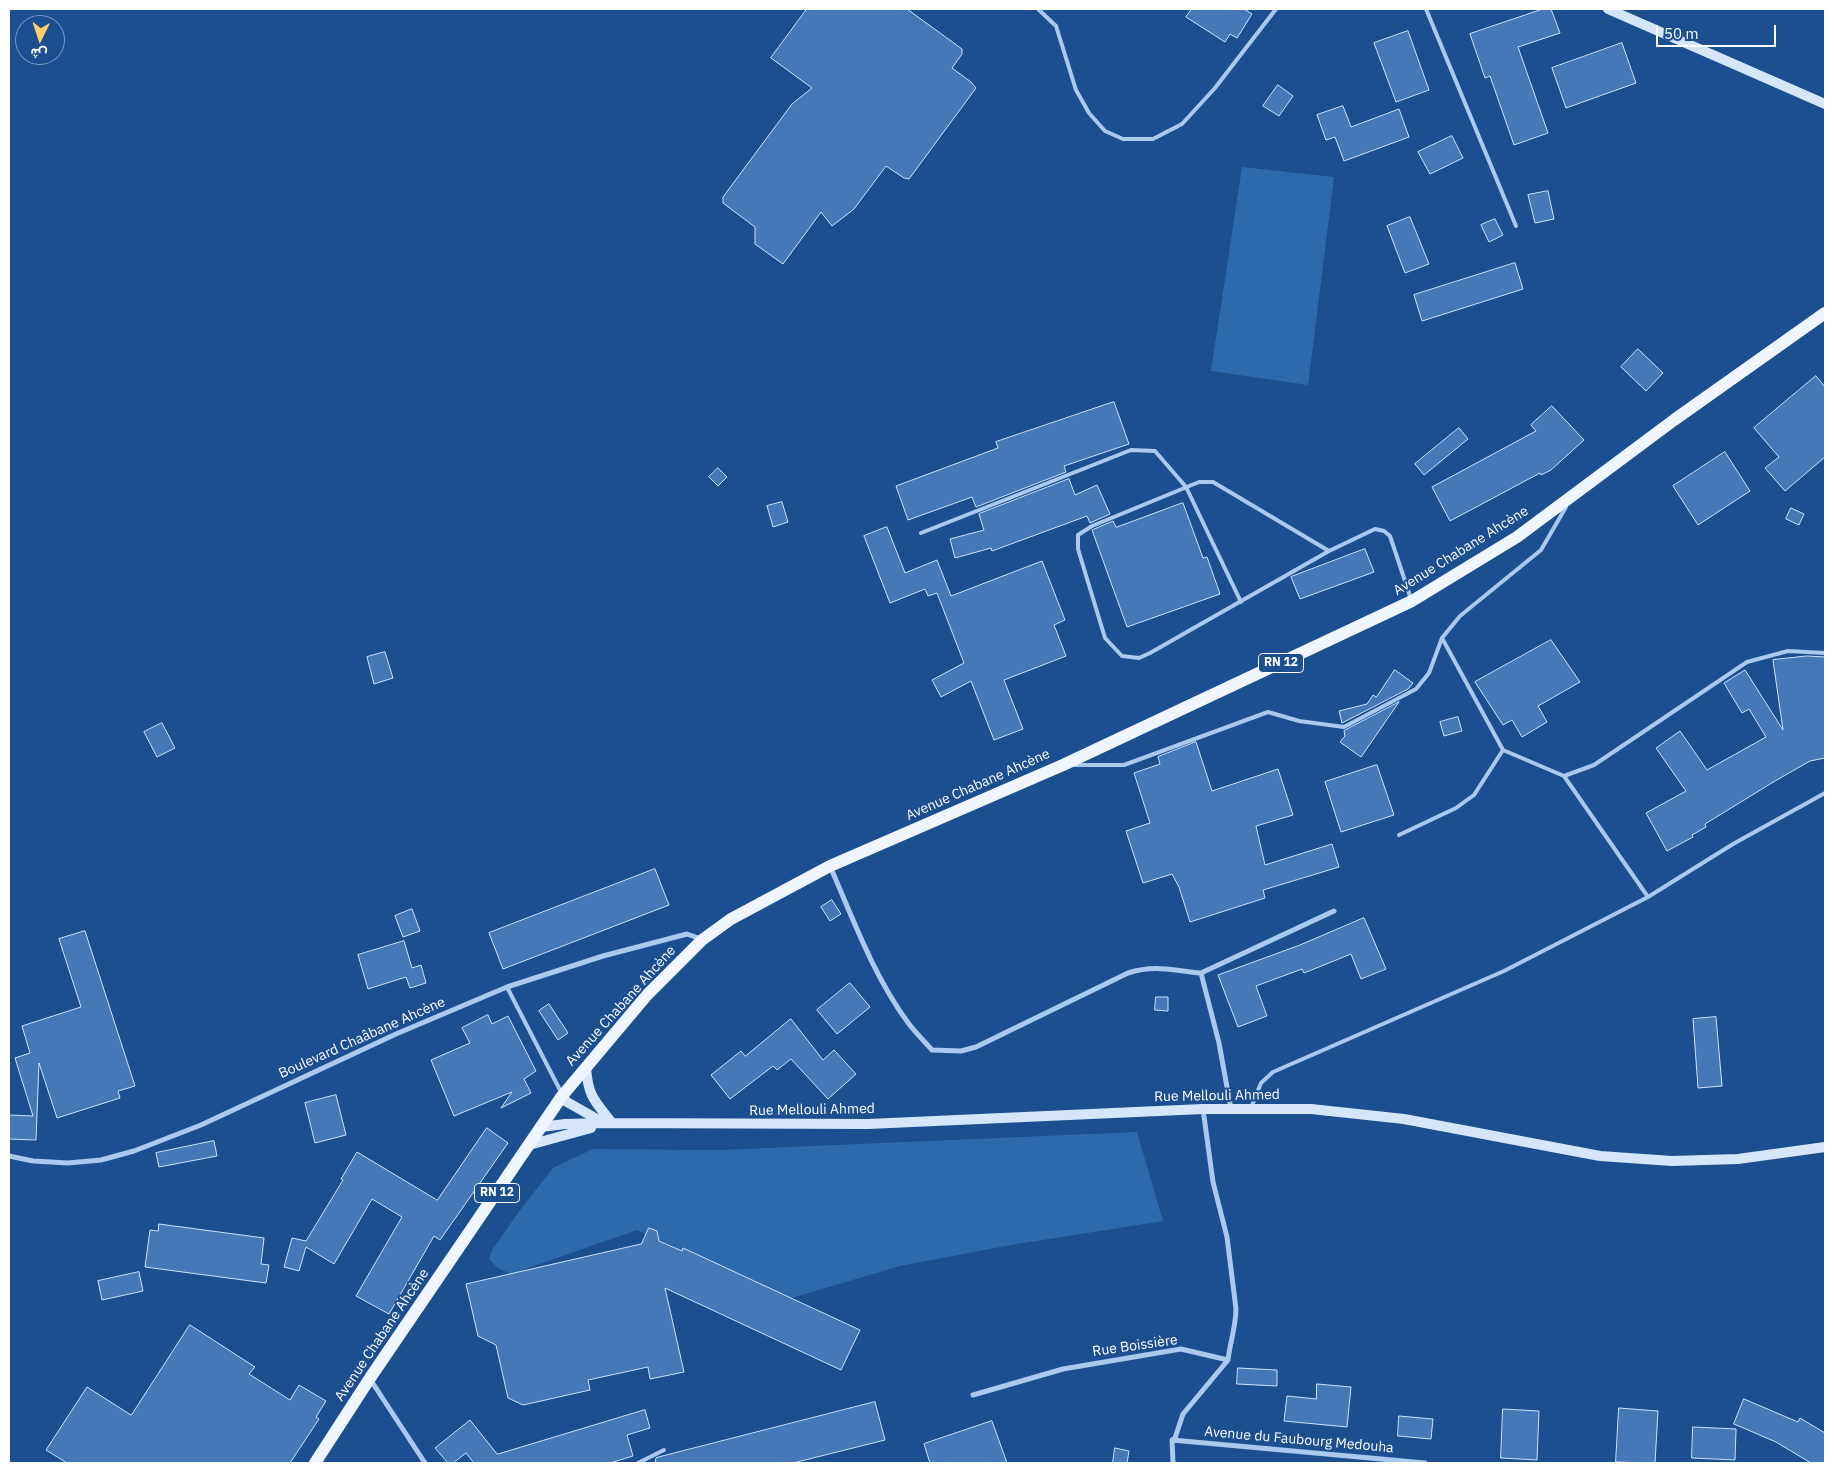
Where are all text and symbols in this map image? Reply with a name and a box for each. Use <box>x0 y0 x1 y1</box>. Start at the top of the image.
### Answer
north arrow <box>15 15 65 65</box>
scale bar <box>1659 15 1779 47</box>
text: 50 m <box>1664 24 1699 43</box>
text: ش <box>30 44 48 64</box>
street label: Avenue Chabane Ahcène <box>1390 503 1532 599</box>
road number: RN 12 <box>1258 654 1304 672</box>
street label: Avenue Chabane Ahcène <box>903 746 1053 824</box>
street label: Avenue Chabane Ahcène <box>563 942 679 1070</box>
street label: Boulevard Chaâbane Ahcène <box>276 994 448 1082</box>
street label: Rue Mellouli Ahmed <box>1154 1087 1280 1105</box>
street label: Rue Mellouli Ahmed <box>749 1101 875 1119</box>
road number: RN 12 <box>474 1184 520 1202</box>
street label: Avenue Chabane Ahcène <box>331 1266 433 1404</box>
street label: Rue Boissière <box>1091 1332 1179 1360</box>
street label: Avenue du Faubourg Medouha <box>1204 1423 1394 1457</box>

